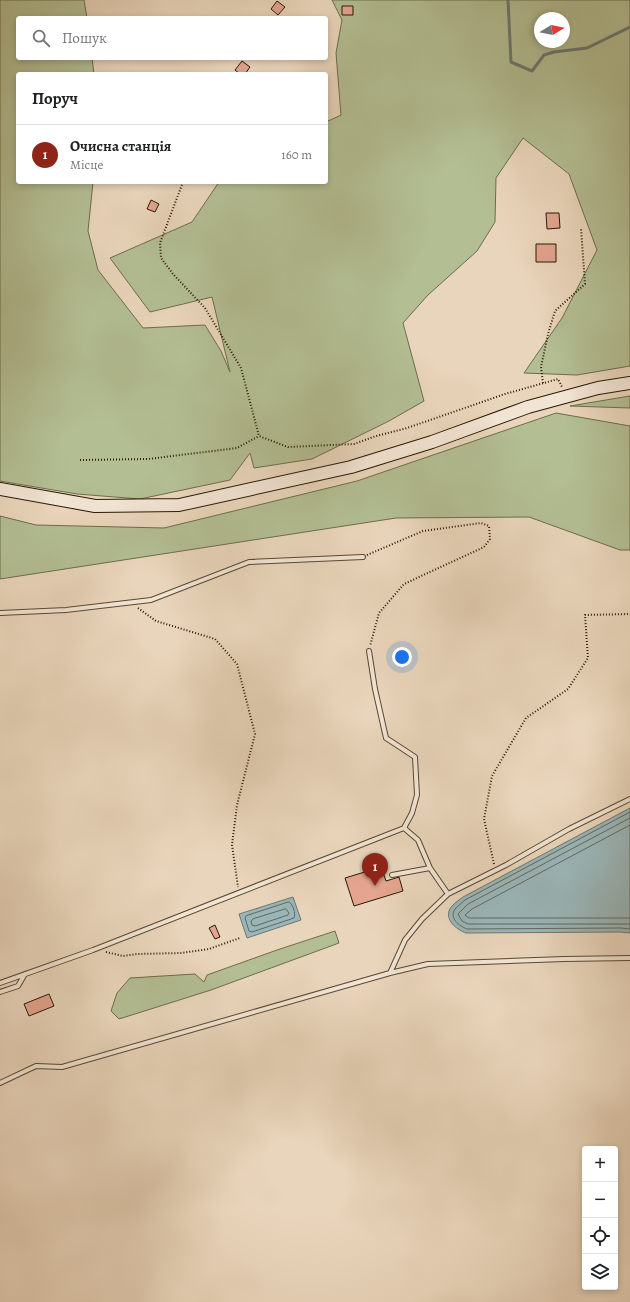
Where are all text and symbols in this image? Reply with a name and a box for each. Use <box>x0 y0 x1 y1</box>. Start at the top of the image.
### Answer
north arrow <box>534 12 570 48</box>
search box <box>16 16 328 60</box>
icon: search <box>30 27 52 49</box>
text: Пошук <box>62 28 107 48</box>
text: Поруч <box>32 87 78 110</box>
text: Очисна станція <box>70 136 171 156</box>
text: 1 <box>43 146 47 163</box>
text: 160 m <box>281 146 312 163</box>
text: Місце <box>70 156 103 173</box>
your location <box>392 647 412 667</box>
pin: 1 <box>362 853 388 886</box>
map controls <box>582 1146 618 1290</box>
button: + <box>582 1146 618 1182</box>
button: − <box>582 1182 618 1218</box>
button: locate <box>582 1218 618 1254</box>
button: layers <box>582 1254 618 1290</box>

